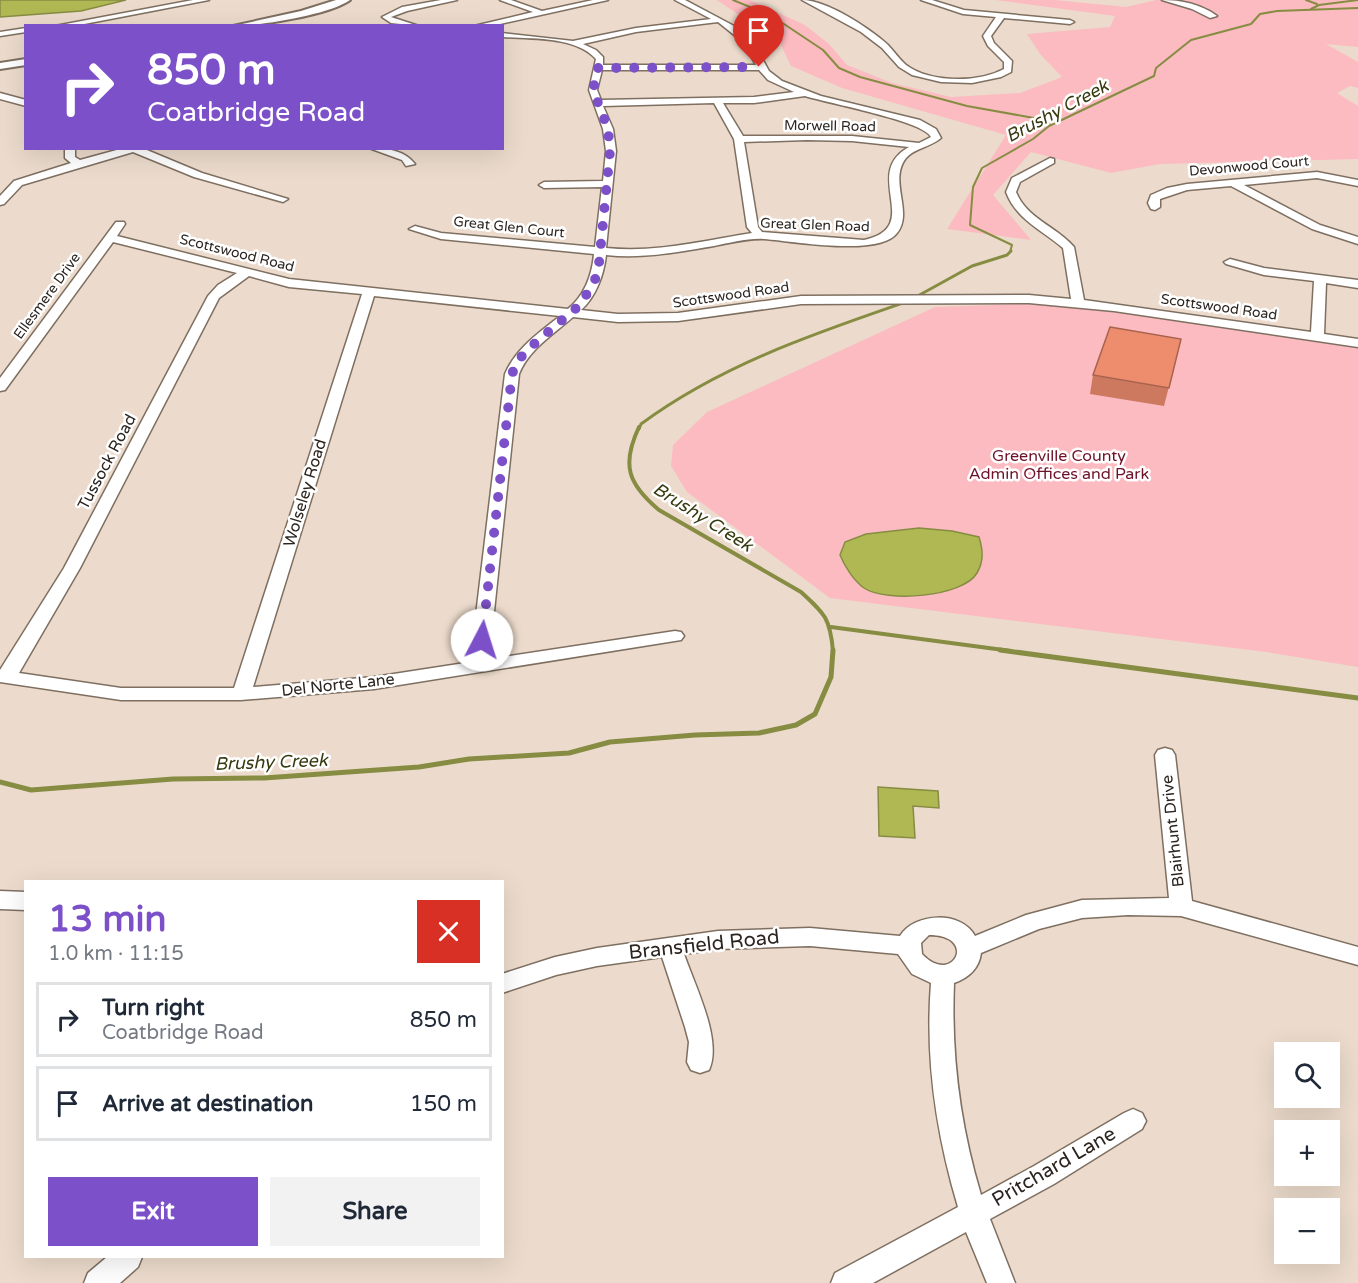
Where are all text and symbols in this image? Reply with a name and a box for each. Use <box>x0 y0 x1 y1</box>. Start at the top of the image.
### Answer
pin <box>733 5 784 67</box>
icon: arrive <box>742 14 775 47</box>
text: 850 m <box>147 45 276 96</box>
icon: right <box>48 48 126 126</box>
water label: Brushy Creek <box>1002 74 1113 147</box>
text: Coatbridge Road <box>147 96 365 129</box>
street label: Morwell Road <box>784 117 876 135</box>
street label: Devonwood Court <box>1188 152 1310 180</box>
street label: Great Glen Court <box>453 213 566 241</box>
street label: Great Glen Road <box>760 215 870 235</box>
street label: Scottswood Road <box>178 231 296 275</box>
street label: Ellesmere Drive <box>10 249 84 342</box>
street label: Scottswood Road <box>672 278 790 312</box>
street label: Scottswood Road <box>1160 290 1278 324</box>
street label: Tussock Road <box>73 411 141 513</box>
street label: Wolseley Road <box>279 437 331 549</box>
park label: Greenville County Admin Offices and Park <box>969 446 1149 484</box>
water label: Brushy Creek <box>649 478 758 557</box>
position arrow <box>450 608 514 672</box>
street label: Del Norte Lane <box>280 669 396 701</box>
water label: Brushy Creek <box>214 749 329 775</box>
street label: Blairhunt Drive <box>1157 774 1189 888</box>
text: 13 min <box>48 898 167 941</box>
button: close <box>417 900 480 963</box>
street label: Bransfield Road <box>627 925 781 965</box>
text: 1.0 km · 11:15 <box>48 942 184 966</box>
text: Turn right <box>102 995 204 1021</box>
icon: right <box>51 1003 84 1036</box>
text: 850 m <box>410 1007 477 1033</box>
text: Coatbridge Road <box>102 1021 264 1045</box>
map controls <box>1274 1042 1340 1264</box>
button: search <box>1274 1042 1340 1108</box>
icon: arrive <box>51 1087 84 1120</box>
text: Arrive at destination <box>102 1091 313 1117</box>
text: 150 m <box>410 1091 477 1117</box>
button: + <box>1274 1120 1340 1186</box>
street label: Pritchard Lane <box>988 1122 1120 1212</box>
button: Exit <box>48 1177 258 1246</box>
button: Share <box>270 1177 480 1246</box>
button: − <box>1274 1198 1340 1264</box>

